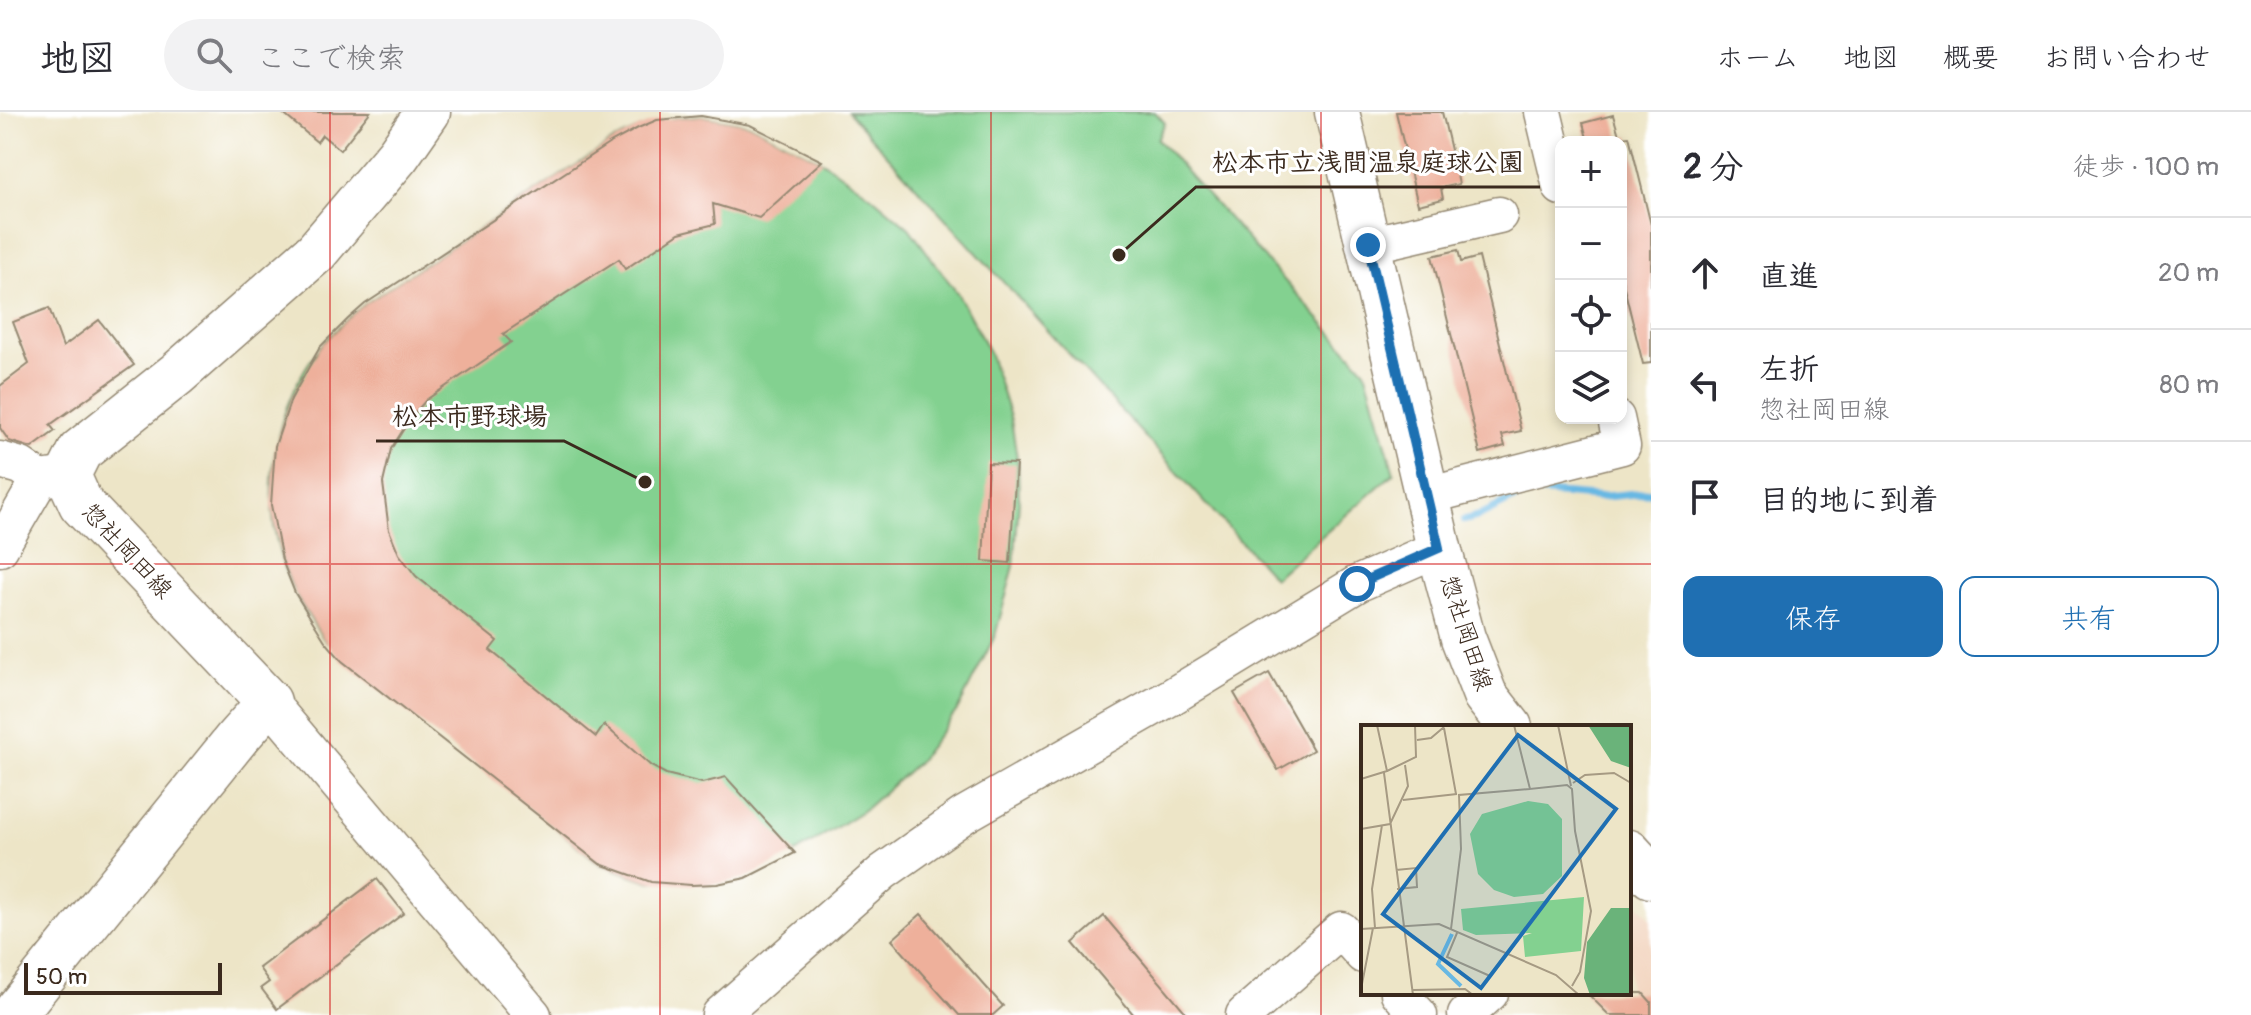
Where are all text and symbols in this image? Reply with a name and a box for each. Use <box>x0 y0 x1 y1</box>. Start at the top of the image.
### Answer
search box <box>164 19 724 91</box>
icon: search <box>192 33 236 77</box>
text: 地図 <box>40 35 116 83</box>
text: ここで検索 <box>256 40 406 77</box>
text: ホーム <box>1716 41 1799 76</box>
text: 地図 <box>1843 41 1899 76</box>
text: 概要 <box>1943 41 1999 76</box>
text: お問い合わせ <box>2043 41 2211 76</box>
map controls <box>1555 136 1627 424</box>
button: + <box>1555 136 1627 208</box>
callout: 松本市立浅間温泉庭球公園 <box>1196 137 1540 187</box>
text: 2 分 <box>1683 146 1743 189</box>
text: 松本市立浅間温泉庭球公園 <box>1212 147 1524 179</box>
text: 徒歩 · 100 m <box>2073 151 2219 183</box>
button: − <box>1555 208 1627 280</box>
route end <box>1350 227 1386 263</box>
icon: ahead <box>1683 251 1727 295</box>
text: 20 m <box>2158 257 2219 289</box>
text: 直進 <box>1759 258 1819 295</box>
button: locate <box>1555 280 1627 352</box>
text: 左折 <box>1759 351 1819 388</box>
button: layers <box>1555 352 1627 424</box>
icon: left <box>1683 363 1727 407</box>
text: 80 m <box>2159 369 2219 401</box>
callout: 松本市野球場 <box>376 391 564 441</box>
text: 惣社岡田線 <box>1759 394 1889 426</box>
text: 松本市野球場 <box>392 401 548 433</box>
icon: arrive <box>1683 475 1727 519</box>
text: 目的地に到着 <box>1759 482 1939 519</box>
street label: 惣社岡田線 <box>75 497 179 605</box>
route start <box>1339 566 1375 602</box>
street label: 惣社岡田線 <box>1434 571 1498 695</box>
button: 保存 <box>1683 576 1943 657</box>
button: 共有 <box>1959 576 2219 657</box>
inset map <box>1361 725 1631 995</box>
scale bar <box>24 959 222 995</box>
text: 50 m <box>36 963 87 991</box>

